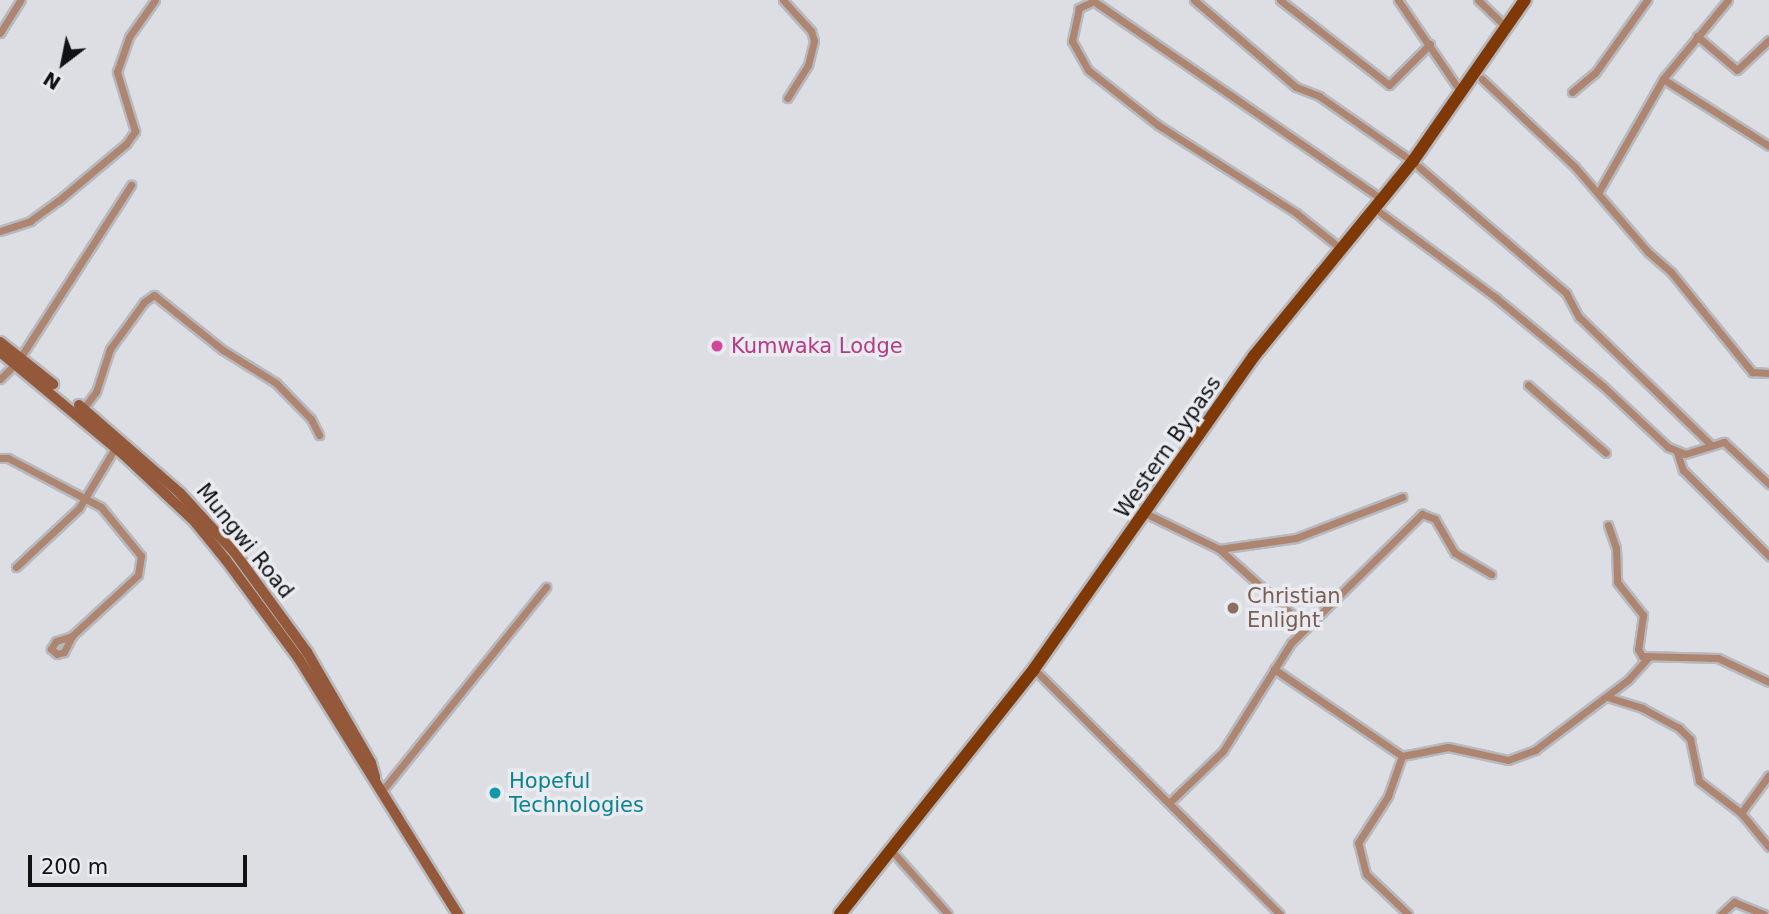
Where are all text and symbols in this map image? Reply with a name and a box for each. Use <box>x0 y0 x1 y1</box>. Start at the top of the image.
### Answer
north arrow <box>28 28 98 98</box>
text: N <box>39 67 64 94</box>
place label: Kumwaka Lodge <box>731 333 903 359</box>
marker: Kumwaka Lodge <box>709 338 725 354</box>
street label: Western Bypass <box>1110 371 1226 523</box>
street label: Mungwi Road <box>191 478 299 604</box>
place label: Christian Enlight <box>1247 583 1341 633</box>
marker: Christian Enlight <box>1225 600 1241 616</box>
place label: Hopeful Technologies <box>509 768 644 818</box>
marker: Hopeful Technologies <box>487 785 503 801</box>
scale bar <box>32 841 250 885</box>
text: 200 m <box>41 855 108 879</box>

